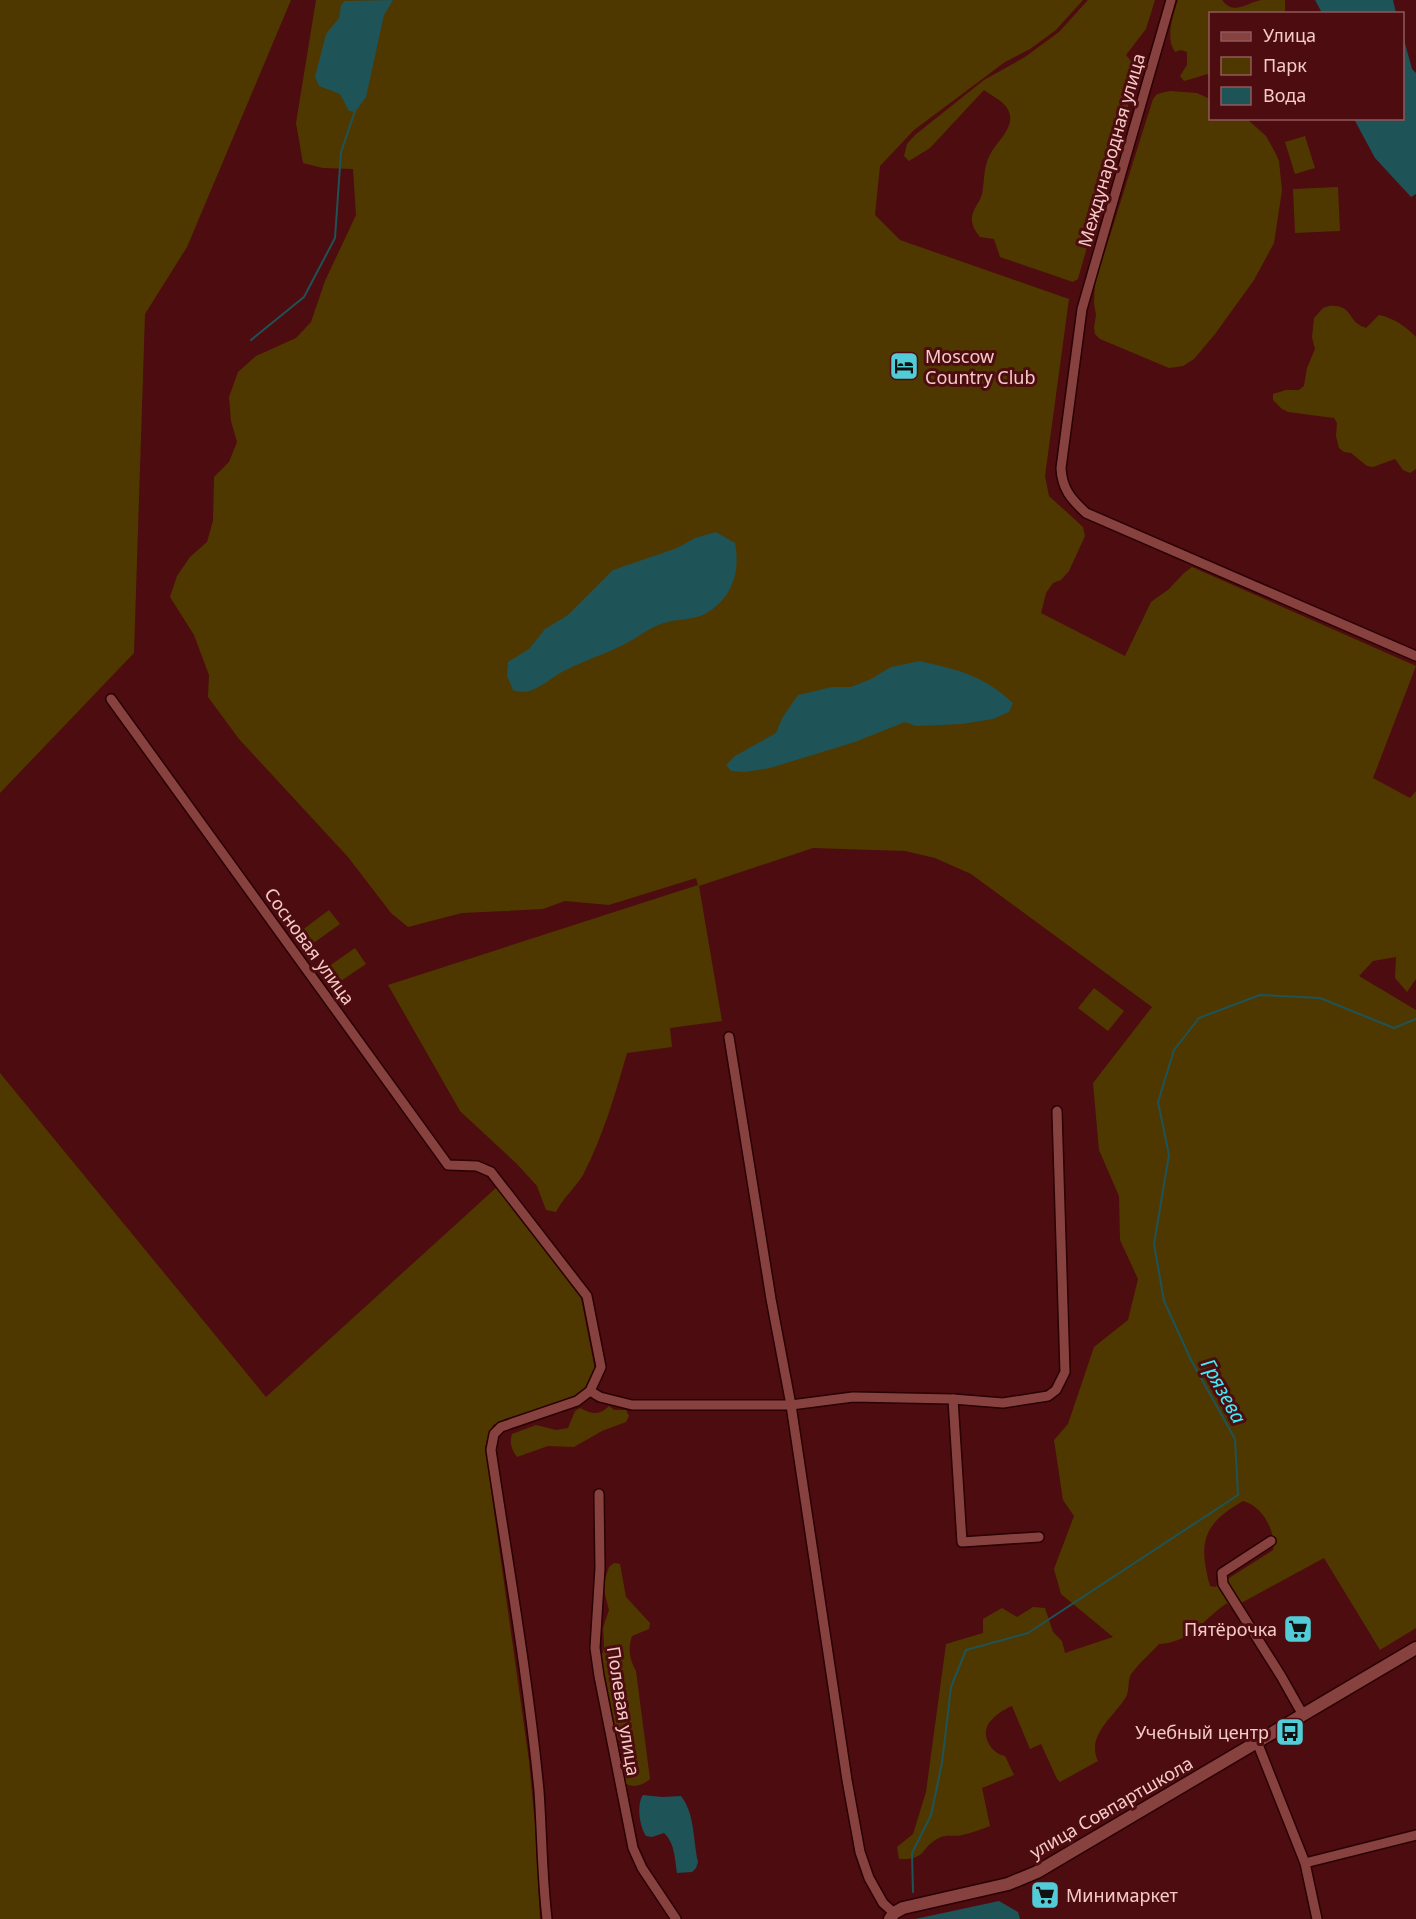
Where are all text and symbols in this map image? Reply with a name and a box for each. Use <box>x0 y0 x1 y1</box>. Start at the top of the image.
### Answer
legend <box>1209 12 1404 120</box>
text: Улица <box>1263 23 1316 47</box>
street label: Международная улица <box>1072 50 1150 250</box>
text: Парк <box>1263 53 1307 77</box>
text: Вода <box>1263 83 1306 107</box>
place label: Moscow Country Club <box>925 344 1036 389</box>
hotel icon: Moscow Country Club <box>888 350 920 382</box>
street label: Сосновая улица <box>259 883 361 1009</box>
water label: Грязева <box>1195 1354 1253 1428</box>
supermarket icon: Пятёрочка <box>1282 1613 1314 1645</box>
place label: Пятёрочка <box>1184 1617 1277 1641</box>
street label: Полевая улица <box>602 1645 646 1777</box>
bus stop icon: Учебный центр <box>1274 1716 1306 1748</box>
place label: Учебный центр <box>1135 1720 1269 1744</box>
street label: улица Совпартшкола <box>1025 1750 1197 1864</box>
supermarket icon: Минимаркет <box>1029 1879 1061 1911</box>
place label: Минимаркет <box>1066 1883 1178 1907</box>

